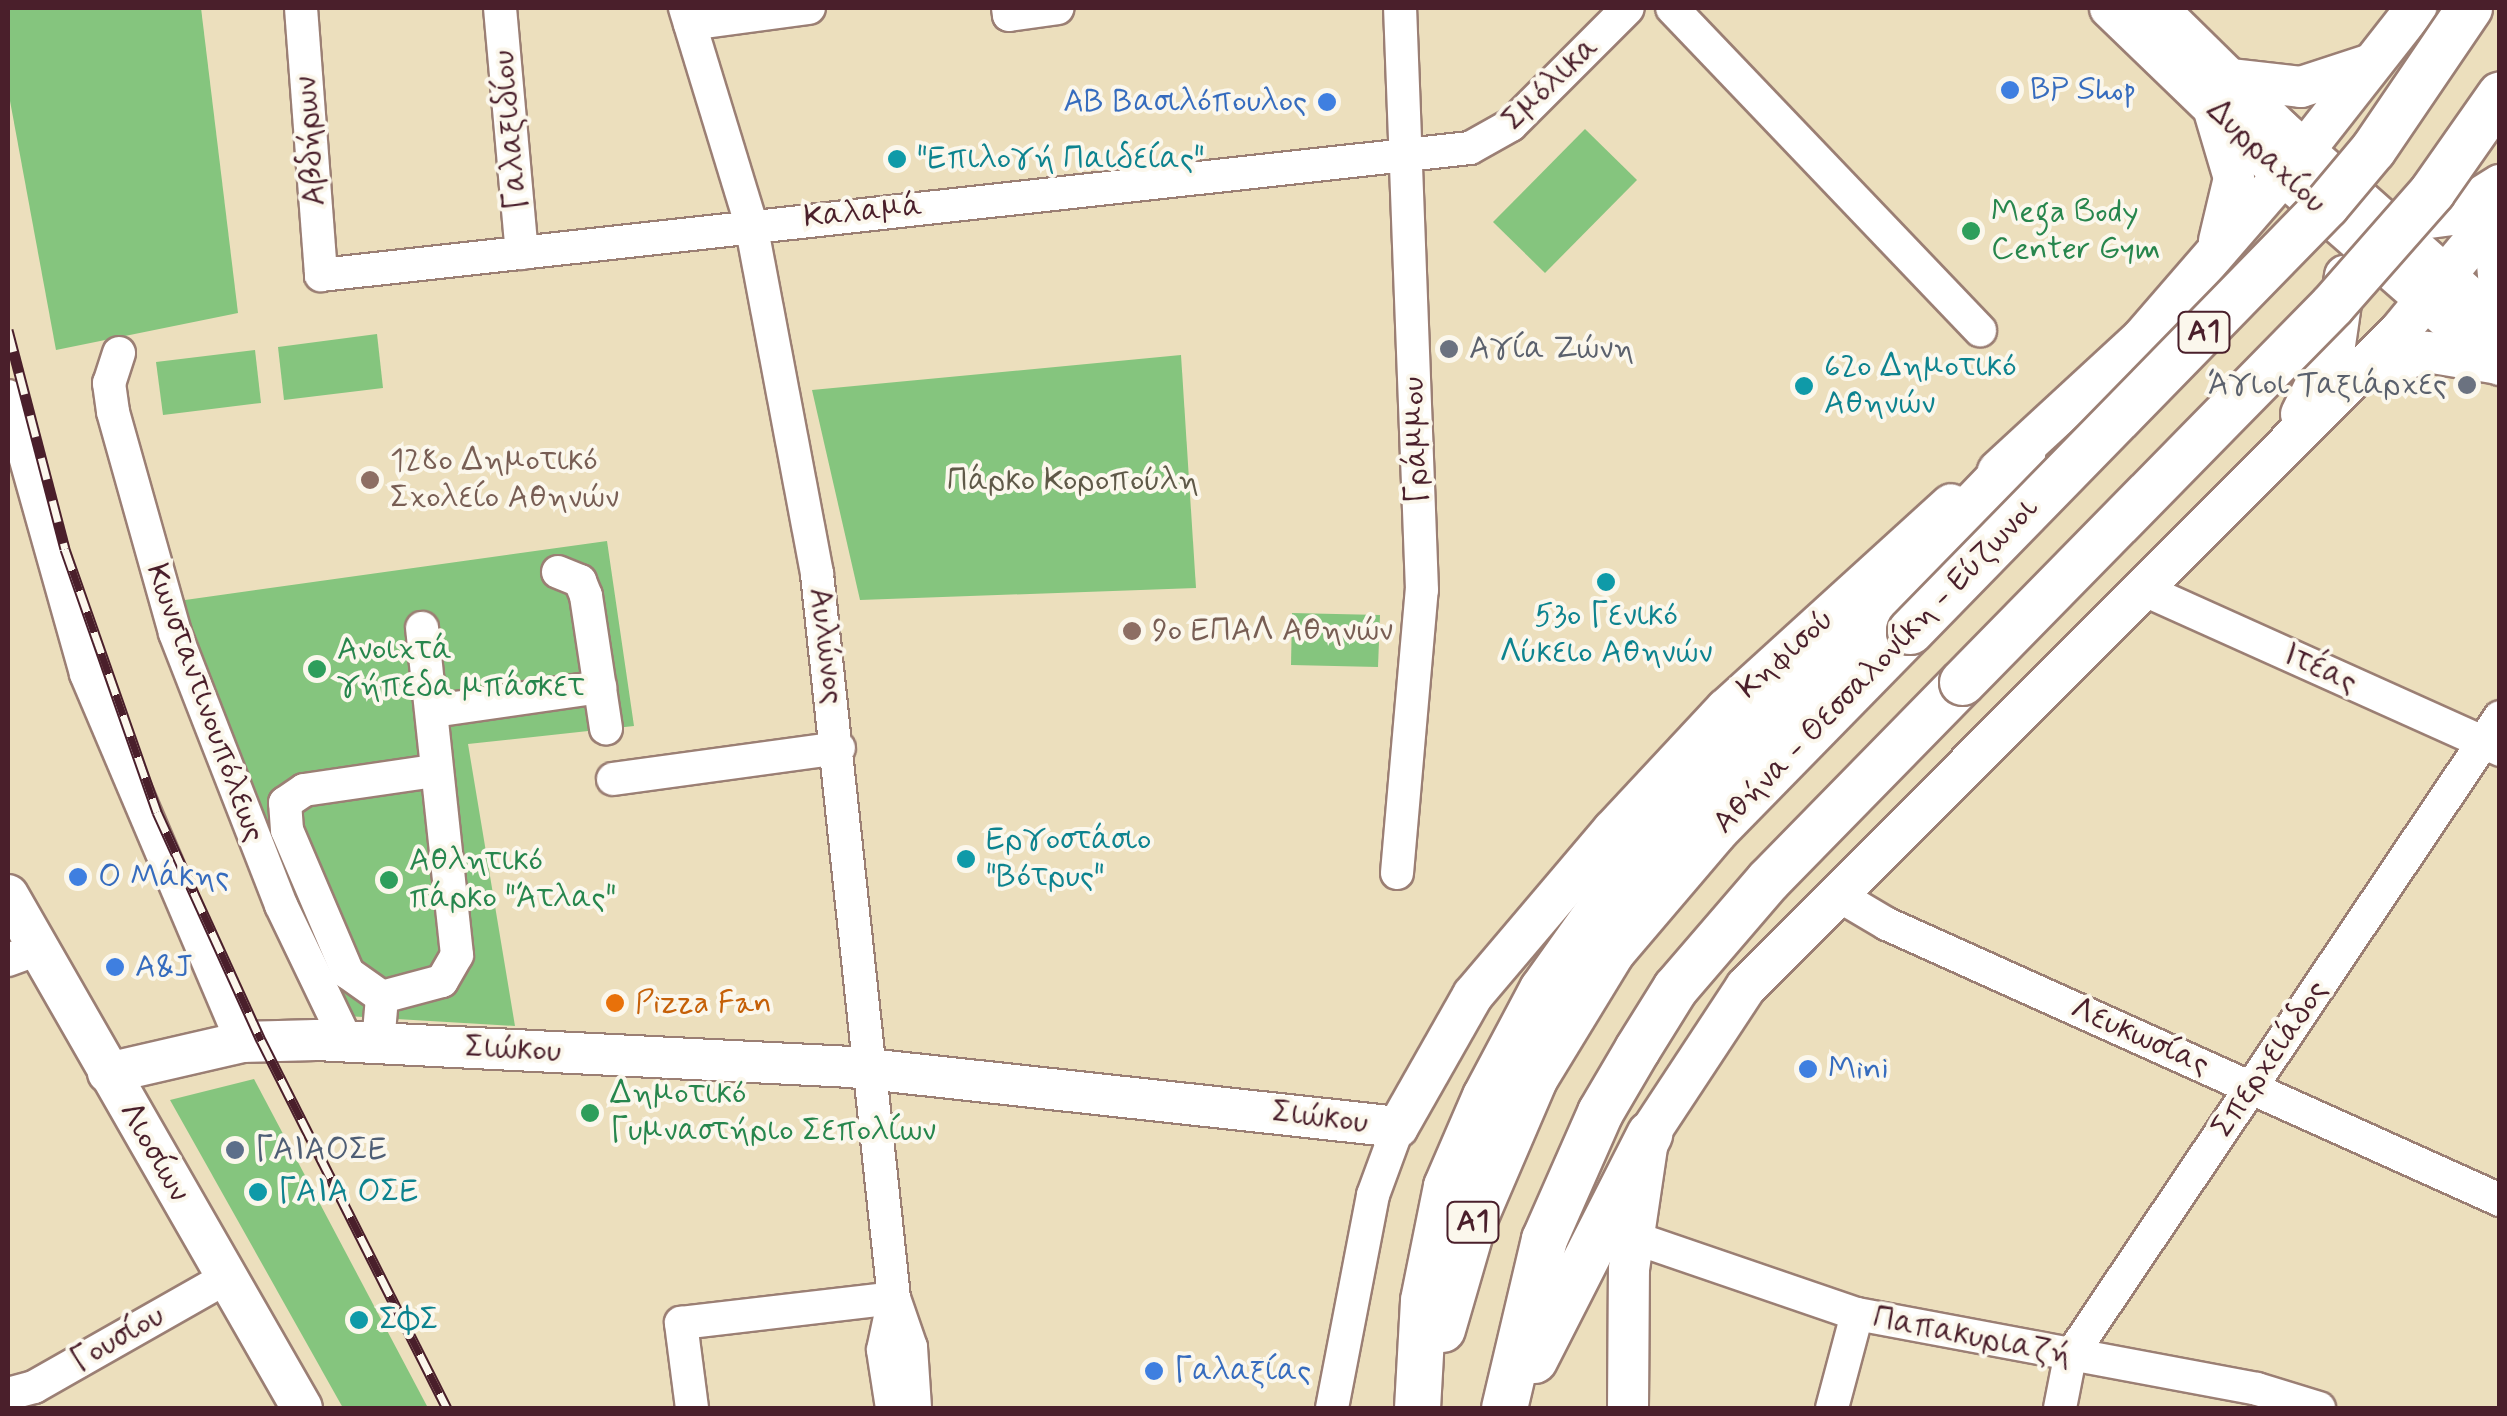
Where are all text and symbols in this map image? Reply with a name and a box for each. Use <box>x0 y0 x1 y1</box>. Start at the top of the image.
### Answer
street label: Σμόλικα <box>1495 29 1607 139</box>
street label: Γαλαξιδίου <box>485 49 537 211</box>
place label: BP Shop <box>2030 71 2136 109</box>
street label: Αβδήρων <box>287 75 335 207</box>
marker: BP Shop <box>1999 79 2021 101</box>
place label: ΑΒ Βασιλόπουλος <box>1063 83 1307 121</box>
marker: ΑΒ Βασιλόπουλος <box>1316 91 1338 113</box>
street label: Δυρραχίου <box>2198 92 2334 222</box>
place label: "Επιλογή Παιδείας" <box>917 140 1205 178</box>
marker: "Επιλογή Παιδείας" <box>886 148 908 170</box>
street label: Καλαμά <box>802 187 924 237</box>
place label: Mega Body Center Gym <box>1991 194 2171 269</box>
marker: Mega Body Center Gym <box>1960 220 1982 242</box>
road number: Α1 <box>2176 307 2232 357</box>
place label: Αγία Ζώνη <box>1469 330 1634 368</box>
marker: Αγία Ζώνη <box>1438 338 1460 360</box>
place label: 62ο Δημοτικό Αθηνών <box>1824 349 2016 424</box>
place label: Άγιοι Ταξιάρχες <box>2208 366 2447 404</box>
marker: Άγιοι Ταξιάρχες <box>2456 374 2478 396</box>
marker: 62ο Δημοτικό Αθηνών <box>1793 375 1815 397</box>
street label: Γράμμου <box>1395 376 1437 504</box>
place label: 128ο Δημοτικό Σχολείο Αθηνών <box>390 443 619 518</box>
park label: Πάρκο Κοροπούλη <box>947 462 1199 500</box>
marker: 128ο Δημοτικό Σχολείο Αθηνών <box>359 469 381 491</box>
street label: Αθήνα - Θεσσαλονίκη - Εύζωνοι <box>1705 490 2047 842</box>
street label: Κωνσταντινουπόλεως <box>137 559 273 847</box>
marker: 53ο Γενικό Λύκειο Αθηνών <box>1595 571 1617 593</box>
street label: Αυλώνος <box>800 585 852 707</box>
place label: 53ο Γενικό Λύκειο Αθηνών <box>1499 598 1713 673</box>
street label: Κηφισού <box>1730 601 1842 707</box>
place label: 9ο ΕΠΑΛ Αθηνών <box>1152 612 1393 650</box>
marker: 9ο ΕΠΑΛ Αθηνών <box>1121 620 1143 642</box>
place label: Ανοιχτά γήπεδα μπάσκετ <box>337 632 585 707</box>
street label: Ιτέας <box>2277 636 2363 702</box>
marker: Ανοιχτά γήπεδα μπάσκετ <box>306 658 328 680</box>
place label: Εργοστάσιο "Βότρυς" <box>986 822 1151 897</box>
place label: Αθλητικό πάρκο "Άτλας" <box>409 843 616 918</box>
marker: Εργοστάσιο "Βότρυς" <box>955 848 977 870</box>
place label: Ο Μάκης <box>98 858 229 896</box>
marker: Ο Μάκης <box>67 866 89 888</box>
marker: Αθλητικό πάρκο "Άτλας" <box>378 869 400 891</box>
place label: A&J <box>135 948 193 986</box>
marker: A&J <box>104 956 126 978</box>
street label: Σπερχειάδος <box>2203 973 2337 1145</box>
place label: Pizza Fan <box>635 984 768 1022</box>
street label: Λευκωσίας <box>2065 989 2215 1085</box>
marker: Pizza Fan <box>604 992 626 1014</box>
street label: Σιώκου <box>464 1028 562 1072</box>
place label: Mini <box>1828 1050 1889 1088</box>
marker: Mini <box>1797 1058 1819 1080</box>
place label: Δημοτικό Γυμναστήριο Σεπολίων <box>610 1076 936 1151</box>
street label: Σιώκου <box>1270 1093 1370 1143</box>
street label: Λιοσίων <box>110 1095 198 1209</box>
marker: Δημοτικό Γυμναστήριο Σεπολίων <box>579 1102 601 1124</box>
place label: ΓΑΙΑΟΣΕ <box>255 1131 388 1169</box>
marker: ΓΑΙΑΟΣΕ <box>224 1139 246 1161</box>
place label: ΓΑΙΑ ΟΣΕ <box>278 1173 419 1211</box>
marker: ΓΑΙΑ ΟΣΕ <box>247 1181 269 1203</box>
road number: Α1 <box>1446 1197 1500 1247</box>
street label: Γουσίου <box>65 1297 171 1381</box>
street label: Παπακυριαζή <box>1870 1299 2074 1375</box>
place label: ΣΦΣ <box>379 1301 439 1339</box>
marker: ΣΦΣ <box>348 1309 370 1331</box>
place label: Γαλαξίας <box>1174 1352 1311 1390</box>
marker: Γαλαξίας <box>1143 1360 1165 1382</box>

